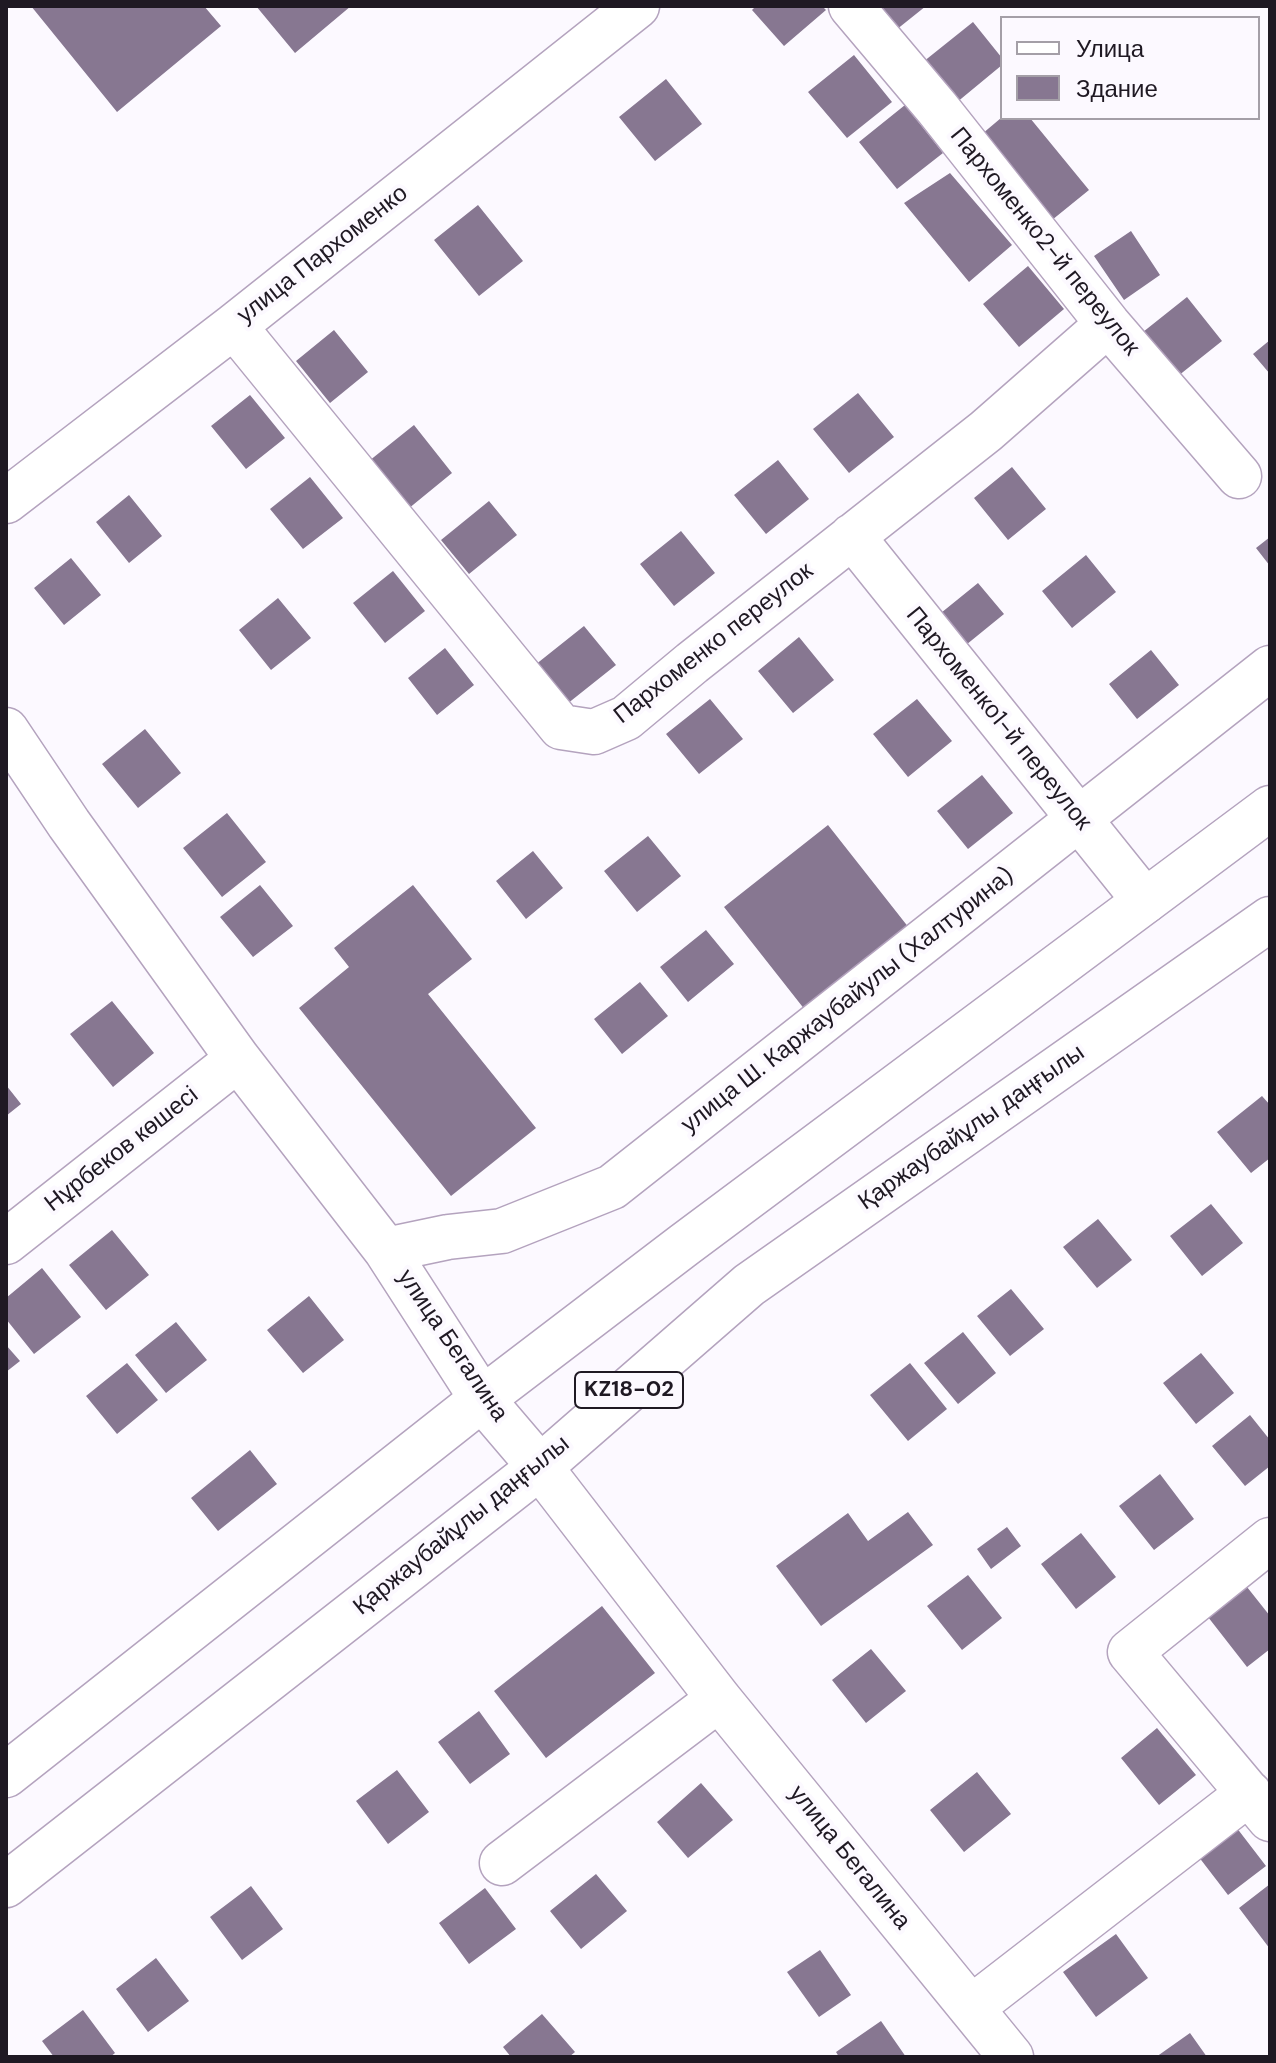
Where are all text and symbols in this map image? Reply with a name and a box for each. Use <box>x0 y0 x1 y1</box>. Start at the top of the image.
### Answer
legend <box>1000 16 1260 120</box>
text: Улица <box>1076 33 1144 64</box>
text: Здание <box>1076 73 1158 104</box>
street label: Пархоменко2-й переулок <box>943 122 1145 362</box>
street label: улица Пархоменко <box>232 180 414 330</box>
street label: Пархоменко переулок <box>609 557 819 731</box>
street label: Пархоменко1-й переулок <box>899 602 1097 836</box>
street label: улица Ш. Каржаубайулы (Халтурина) <box>676 862 1020 1140</box>
street label: Қаржаубайұлы даңғылы <box>853 1039 1091 1217</box>
street label: Нұрбеков көшесі <box>40 1081 204 1219</box>
street label: улица Бегалина <box>391 1265 513 1427</box>
road number: KZ18-02 <box>575 1372 683 1408</box>
street label: Қаржаубайұлы даңғылы <box>348 1430 576 1622</box>
street label: улица Бегалина <box>782 1780 916 1936</box>

